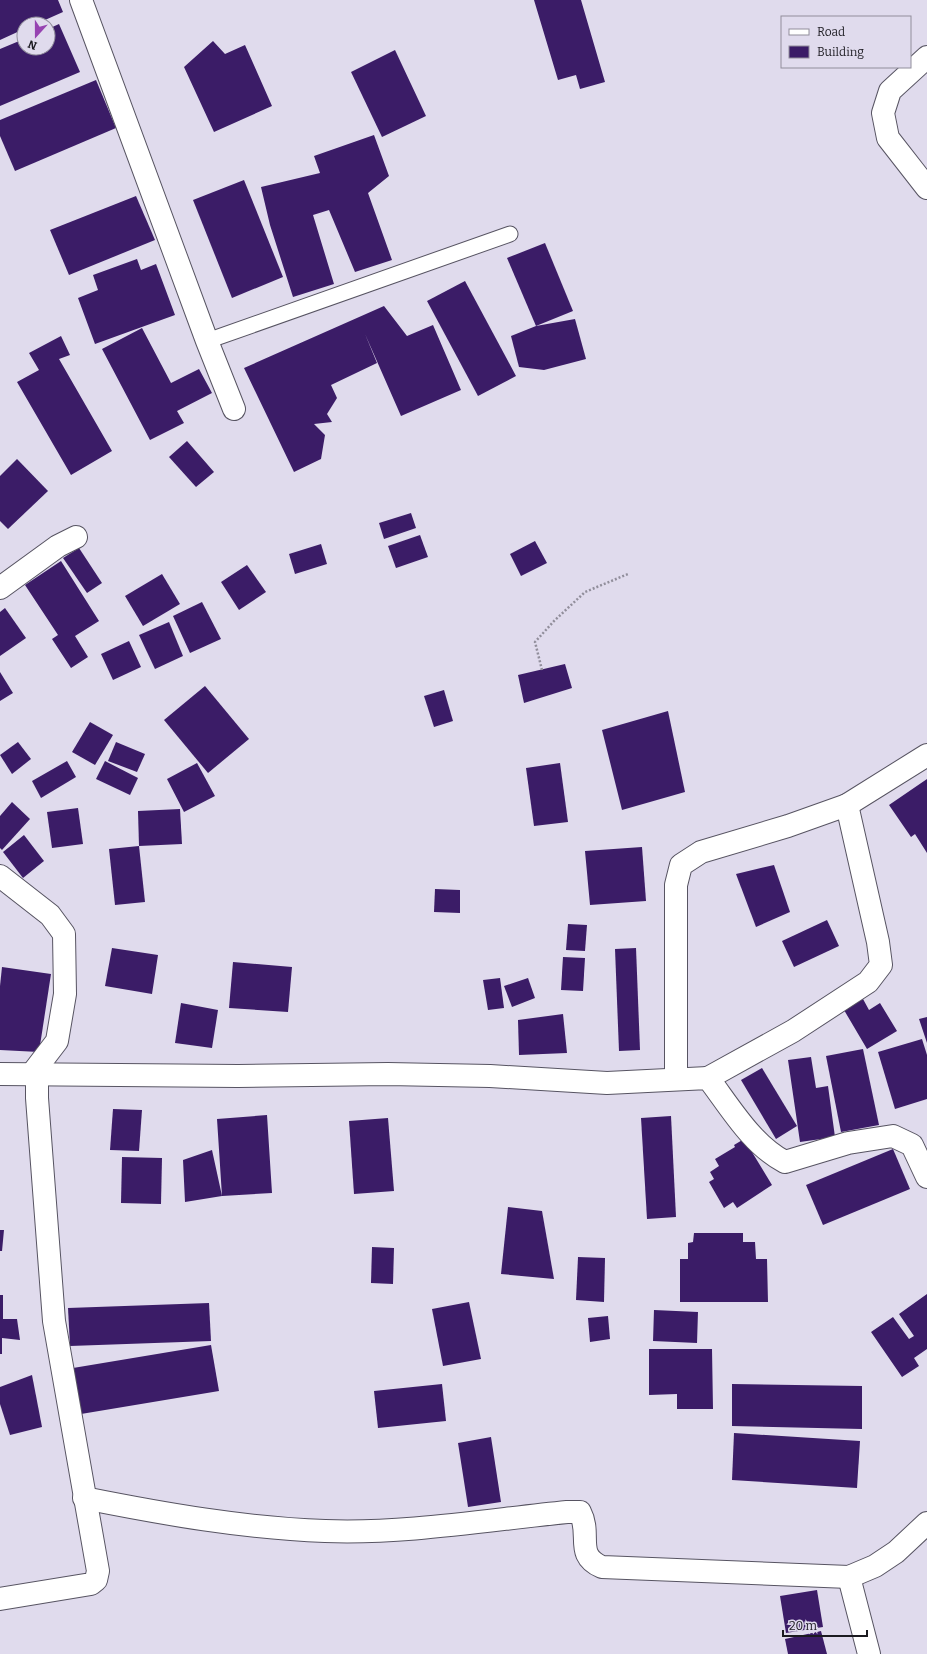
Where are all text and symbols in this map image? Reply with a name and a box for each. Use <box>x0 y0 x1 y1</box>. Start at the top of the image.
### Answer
north arrow <box>16 16 56 56</box>
legend <box>781 16 911 68</box>
text: Road <box>817 25 845 39</box>
text: N <box>26 37 39 52</box>
text: Building <box>817 45 864 59</box>
scale bar <box>783 1612 867 1638</box>
text: 20 m <box>789 1619 818 1633</box>

